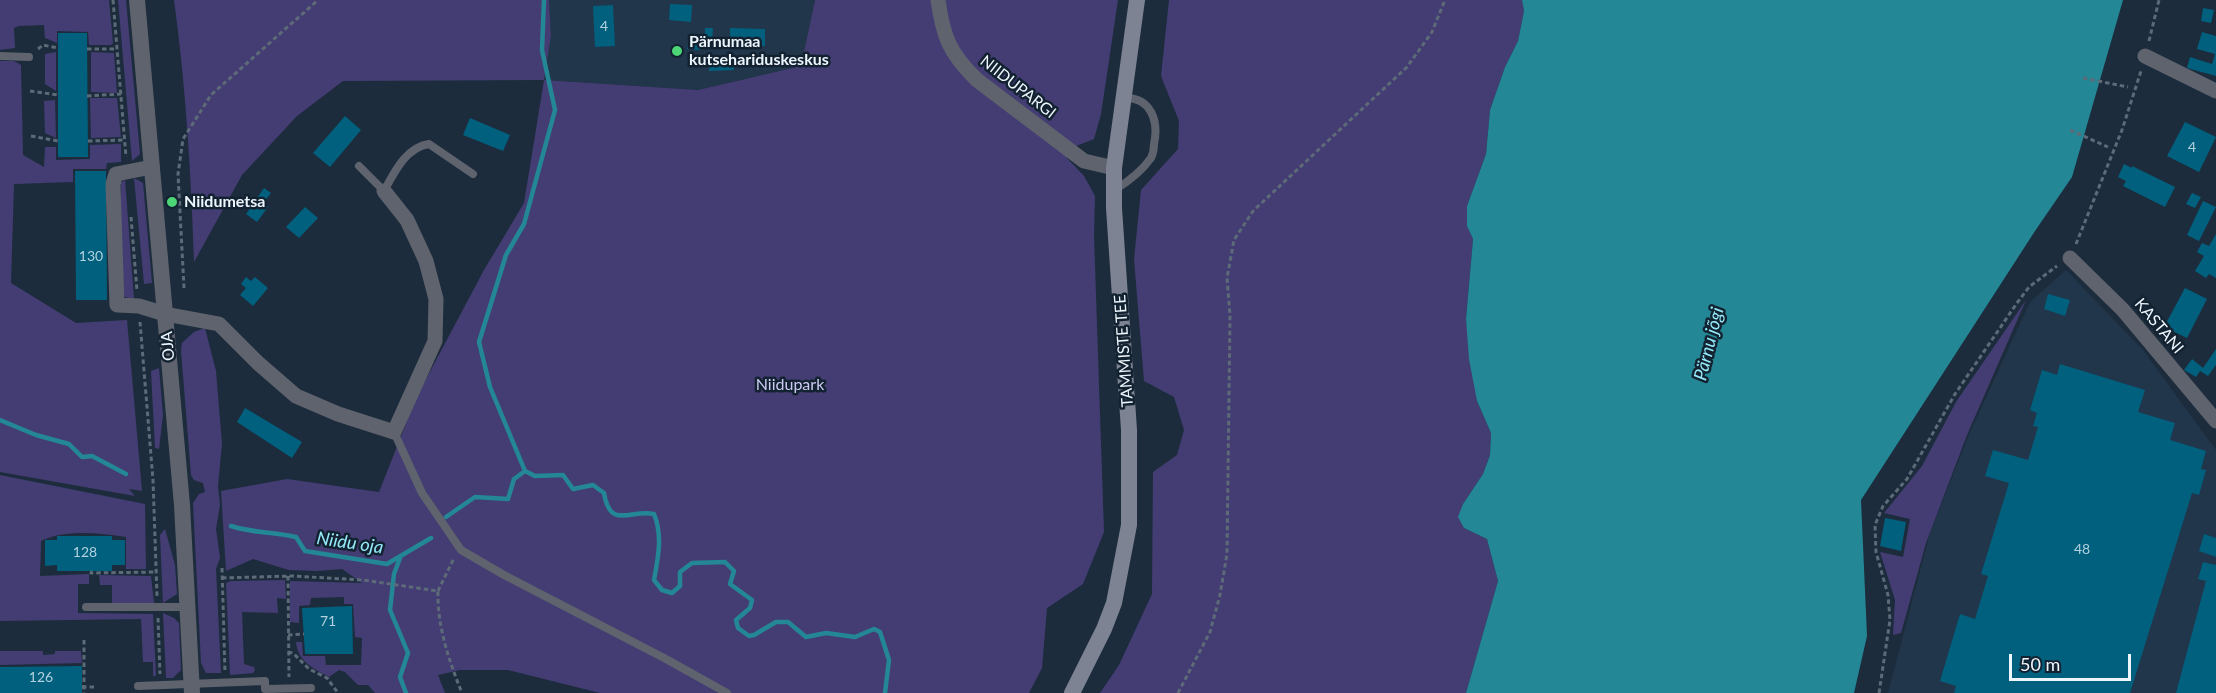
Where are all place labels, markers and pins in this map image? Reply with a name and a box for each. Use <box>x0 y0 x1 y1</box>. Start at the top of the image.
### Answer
place label: Pärnumaa kutsehariduskeskus <box>689 32 829 70</box>
marker: Pärnumaa kutsehariduskeskus <box>670 44 684 58</box>
place label: Niidumetsa <box>184 192 265 212</box>
marker: Niidumetsa <box>165 195 179 209</box>

